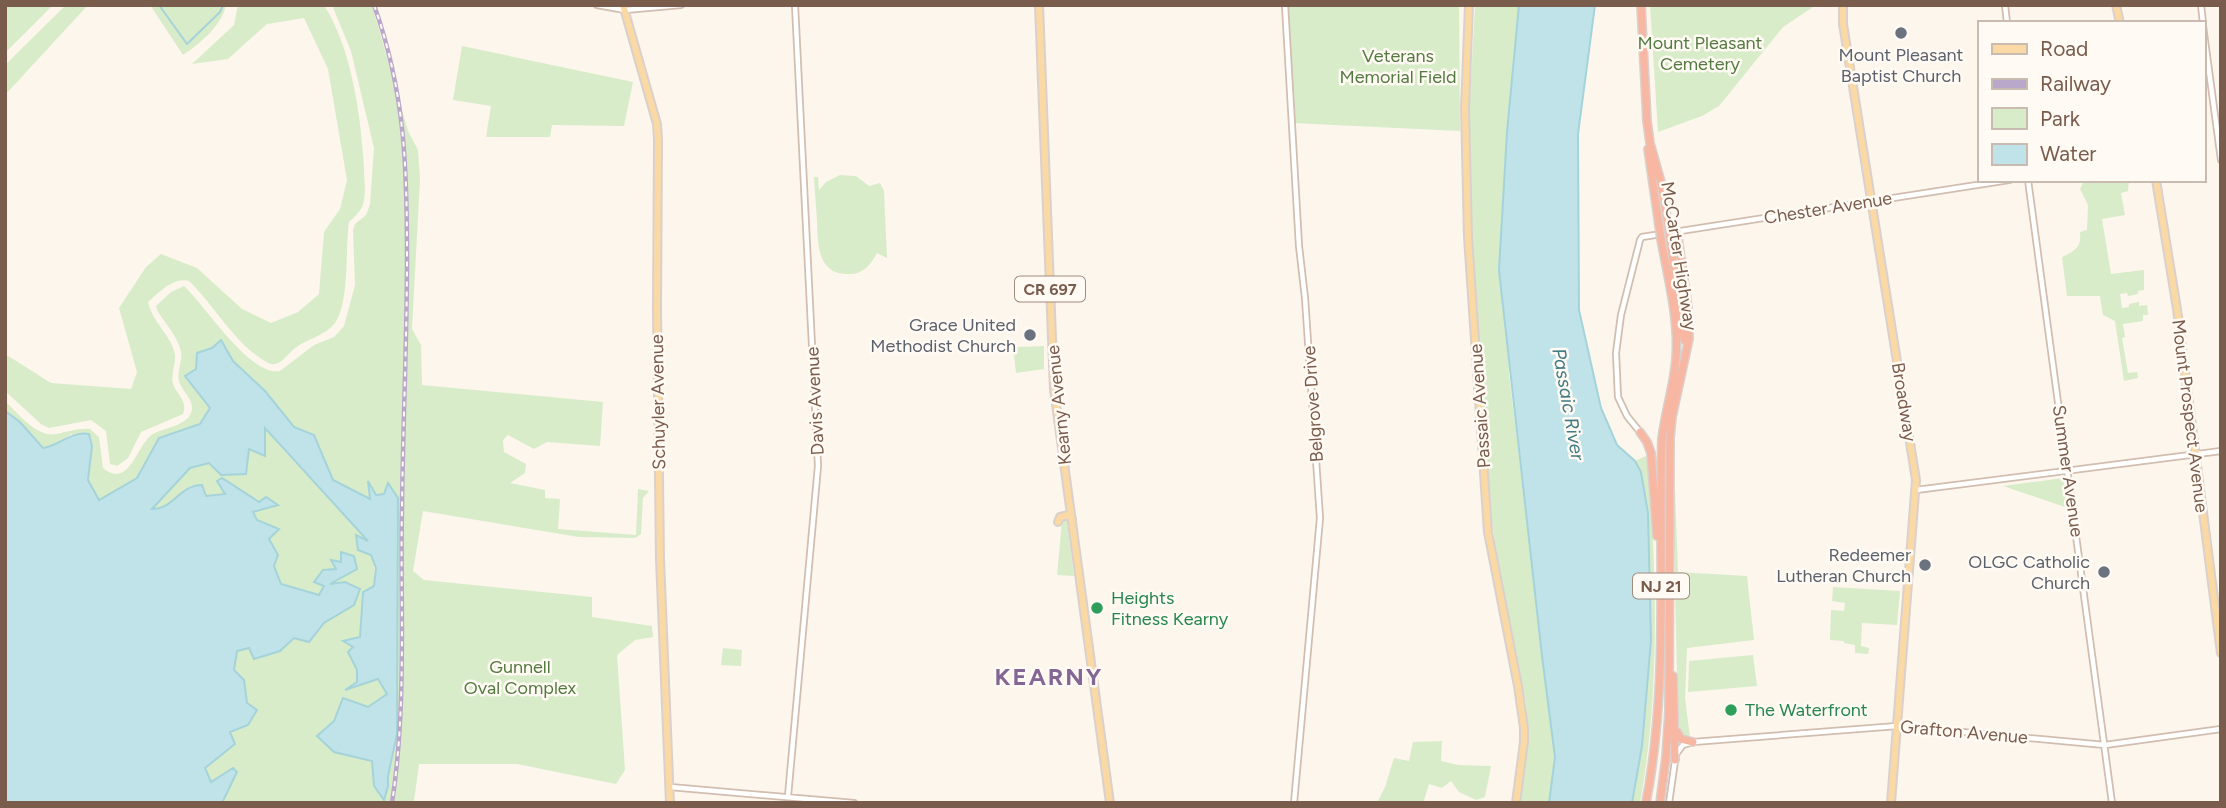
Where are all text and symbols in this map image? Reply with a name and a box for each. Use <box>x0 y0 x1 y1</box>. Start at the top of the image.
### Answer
legend <box>1978 21 2205 182</box>
marker: Mount Pleasant Baptist Church <box>1893 25 1909 41</box>
park label: Mount Pleasant Cemetery <box>1638 32 1763 75</box>
text: Road <box>2040 36 2088 61</box>
place label: Mount Pleasant Baptist Church <box>1839 44 1964 87</box>
park label: Veterans Memorial Field <box>1340 45 1456 88</box>
text: Railway <box>2040 71 2111 96</box>
text: Park <box>2040 106 2081 131</box>
text: Water <box>2040 141 2096 166</box>
street label: McCarter Highway <box>1656 180 1702 333</box>
street label: Chester Avenue <box>1762 187 1894 229</box>
road number: CR 697 <box>1015 276 1085 302</box>
place label: Grace United Methodist Church <box>870 314 1016 357</box>
street label: Mount Prospect Avenue <box>2167 318 2213 514</box>
marker: Grace United Methodist Church <box>1022 327 1038 343</box>
street label: Schuyler Avenue <box>646 334 670 470</box>
street label: Passaic Avenue <box>1465 343 1495 469</box>
street label: Kearny Avenue <box>1042 344 1076 466</box>
street label: Belgrove Drive <box>1298 345 1328 463</box>
street label: Davis Avenue <box>801 346 829 456</box>
water label: Passaic River <box>1547 346 1590 462</box>
street label: Broadway <box>1887 361 1921 444</box>
street label: Summer Avenue <box>2048 404 2088 539</box>
place label: Redeemer Lutheran Church <box>1776 544 1911 587</box>
place label: OLGC Catholic Church <box>1968 551 2090 594</box>
marker: Redeemer Lutheran Church <box>1917 557 1933 573</box>
marker: OLGC Catholic Church <box>2096 564 2112 580</box>
road number: NJ 21 <box>1633 573 1689 598</box>
place label: Heights Fitness Kearny <box>1111 587 1229 630</box>
marker: Heights Fitness Kearny <box>1089 600 1105 616</box>
park label: Gunnell Oval Complex <box>464 656 577 699</box>
district label: KEARNY <box>995 662 1103 691</box>
place label: The Waterfront <box>1745 699 1868 721</box>
marker: The Waterfront <box>1723 702 1739 718</box>
street label: Grafton Avenue <box>1899 715 2029 749</box>

